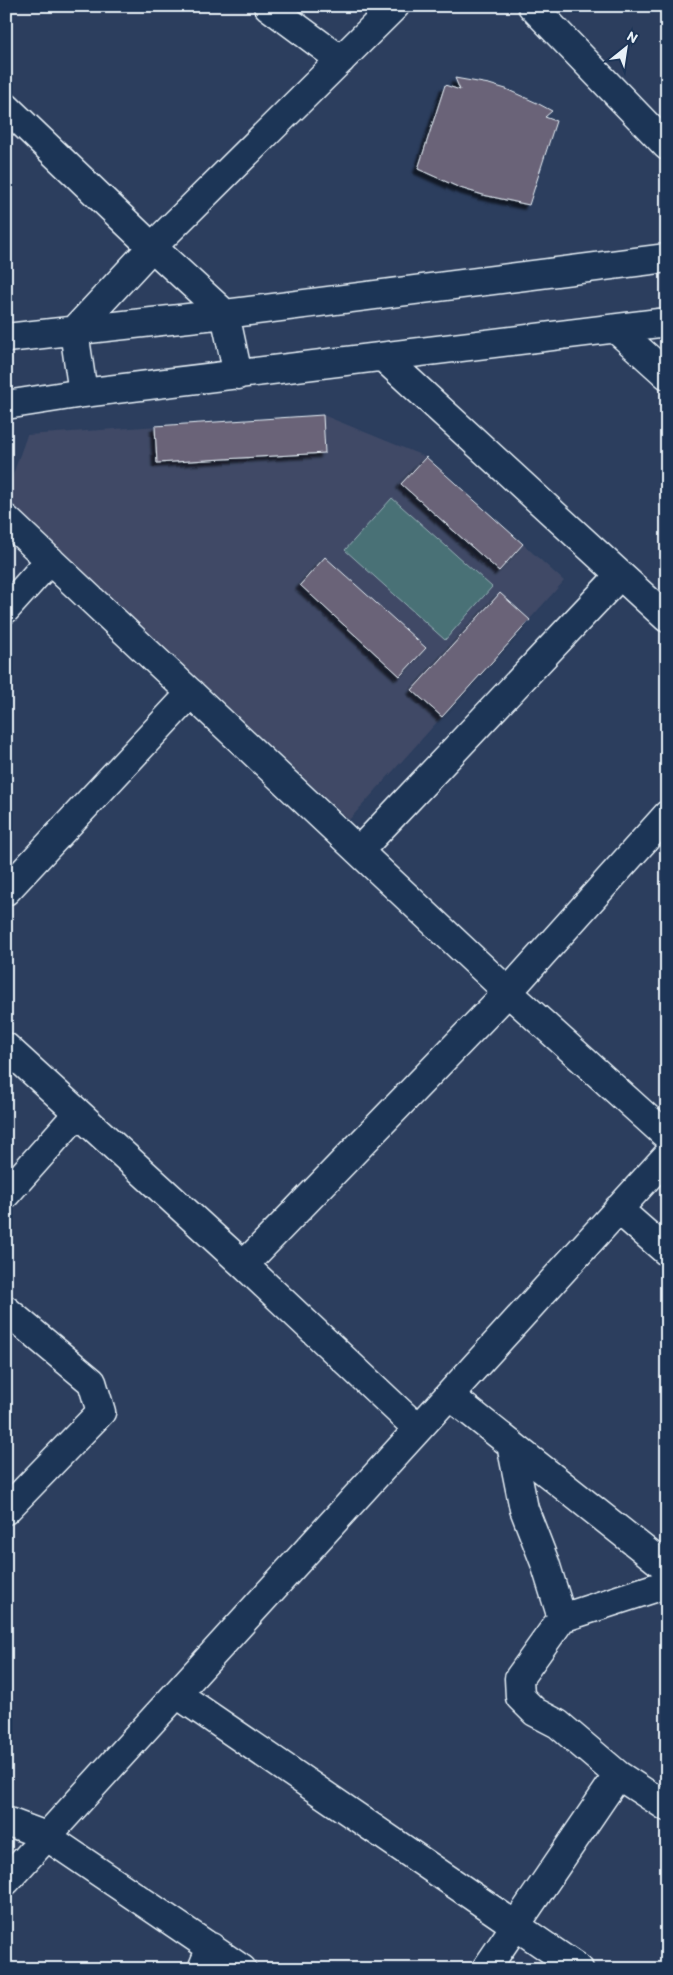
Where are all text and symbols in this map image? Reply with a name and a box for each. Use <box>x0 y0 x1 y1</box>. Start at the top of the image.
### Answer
north arrow <box>600 22 650 72</box>
text: N <box>624 27 641 47</box>

